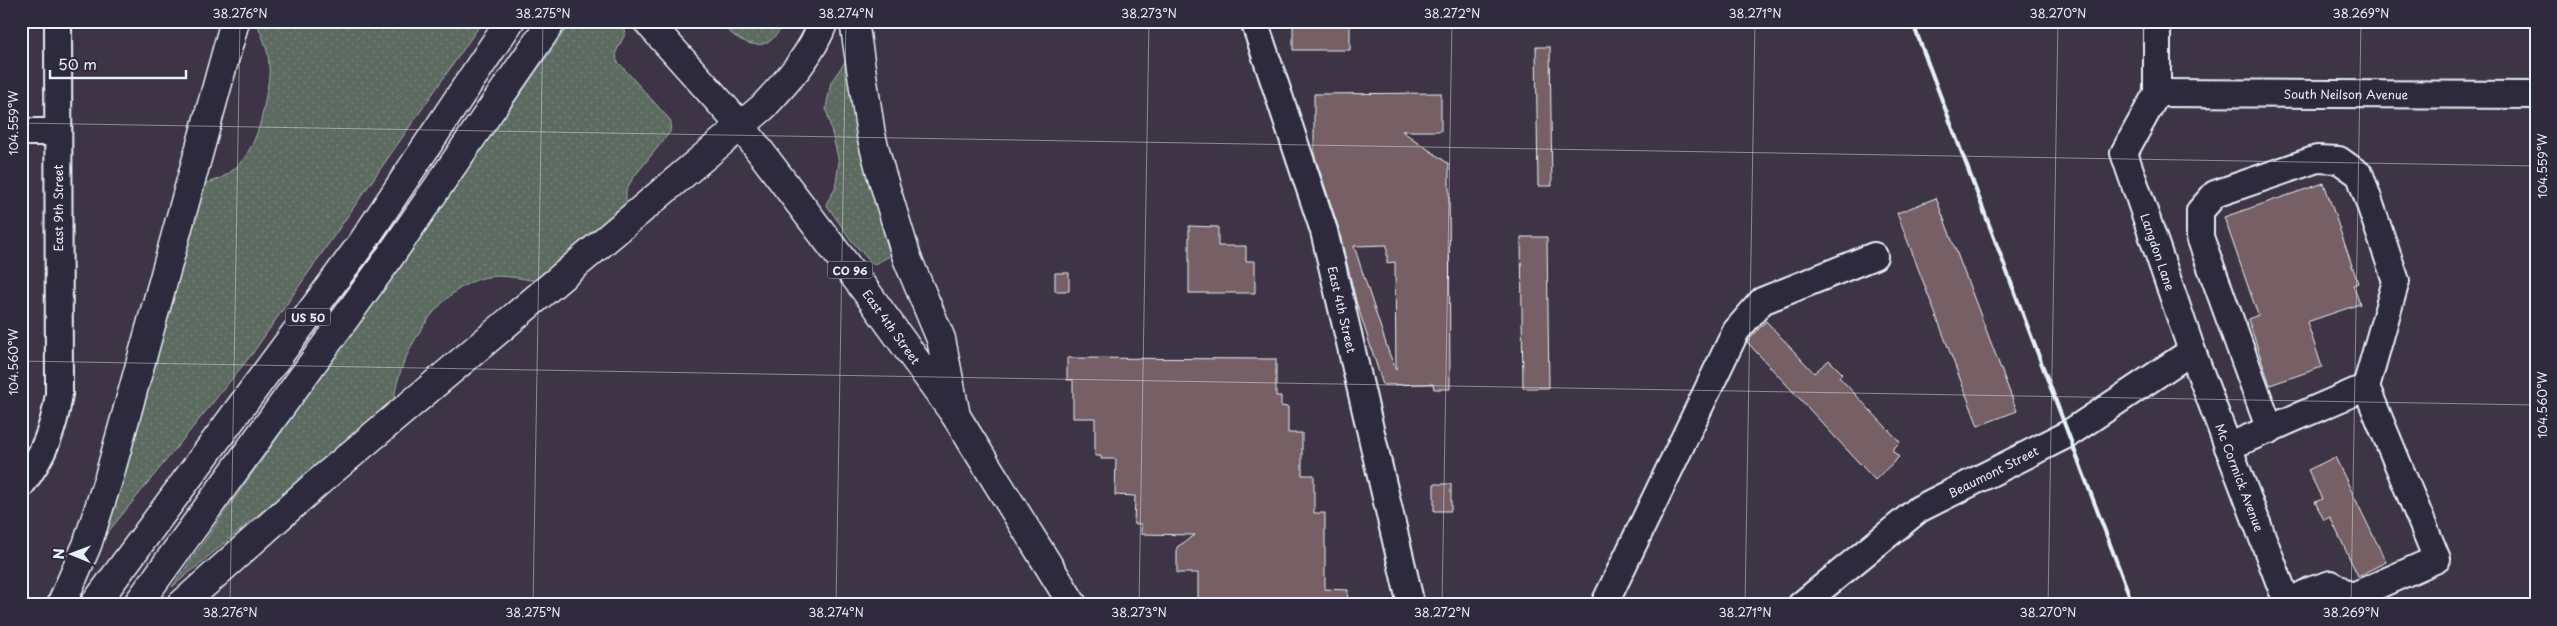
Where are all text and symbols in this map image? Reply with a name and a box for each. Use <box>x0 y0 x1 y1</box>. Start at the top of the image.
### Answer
text: 38.276°N <box>212 4 268 22</box>
text: 38.275°N <box>515 4 571 22</box>
text: 38.274°N <box>818 4 874 22</box>
text: 38.273°N <box>1121 4 1177 22</box>
text: 38.272°N <box>1424 4 1480 22</box>
text: 38.271°N <box>1728 4 1782 22</box>
text: 38.270°N <box>2030 4 2086 22</box>
text: 38.269°N <box>2333 4 2389 22</box>
scale bar <box>50 48 186 80</box>
text: 50 m <box>58 52 97 75</box>
street label: South Neilson Avenue <box>2284 85 2409 103</box>
text: 104.559°W <box>4 90 22 156</box>
text: 104.559°W <box>2533 133 2551 199</box>
street label: East 9th Street <box>49 164 67 251</box>
street label: Langdon Lane <box>2136 211 2180 293</box>
road number: CO 96 <box>828 262 872 278</box>
street label: East 4th Street <box>1323 264 1361 355</box>
street label: East 4th Street <box>859 286 925 368</box>
road number: US 50 <box>286 308 330 326</box>
text: 104.560°W <box>4 328 22 396</box>
text: 104.560°W <box>2533 371 2551 439</box>
street label: Mc Cormick Avenue <box>2211 421 2269 535</box>
street label: Beaumont Street <box>1945 441 2042 502</box>
north arrow <box>48 528 98 578</box>
text: N <box>48 548 69 559</box>
text: 38.276°N <box>202 603 258 621</box>
text: 38.275°N <box>505 603 561 621</box>
text: 38.274°N <box>808 603 864 621</box>
text: 38.273°N <box>1111 603 1167 621</box>
text: 38.272°N <box>1414 603 1470 621</box>
text: 38.271°N <box>1718 603 1772 621</box>
text: 38.270°N <box>2020 603 2076 621</box>
text: 38.269°N <box>2323 603 2379 621</box>

